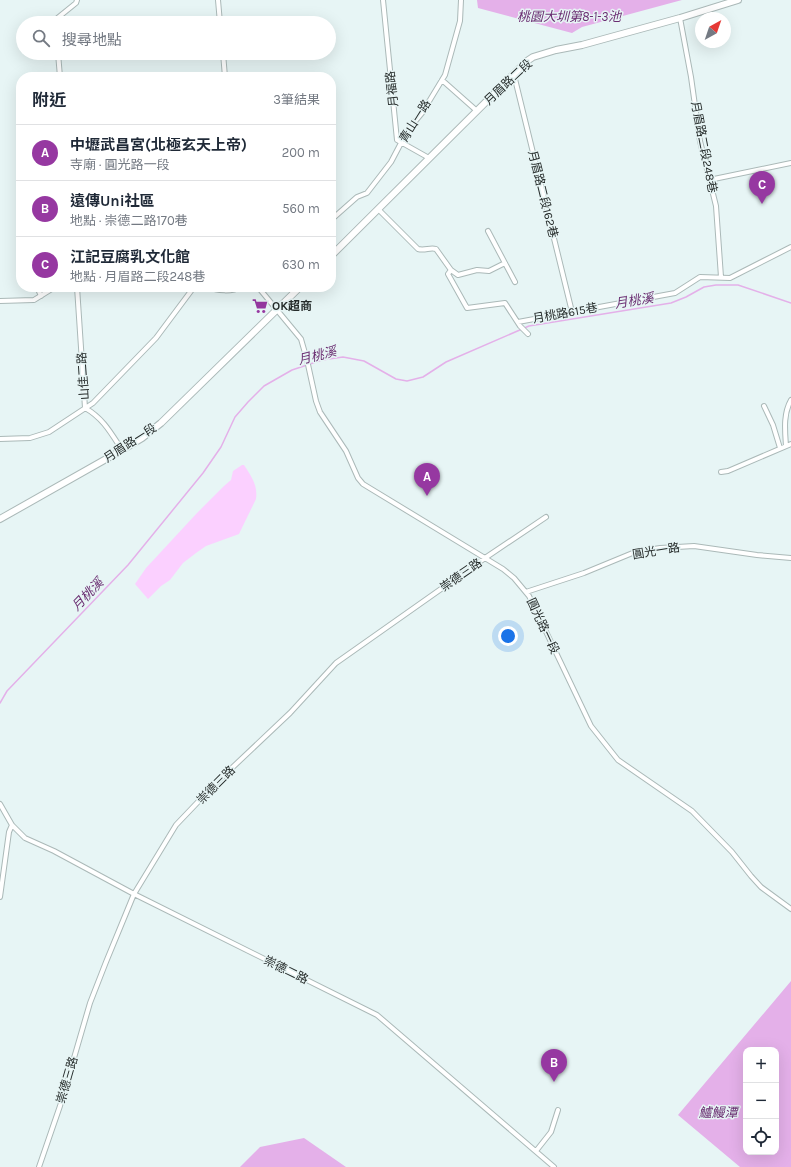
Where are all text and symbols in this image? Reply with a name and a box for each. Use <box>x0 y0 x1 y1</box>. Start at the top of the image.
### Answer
water label: 桃園大圳第8-1-3池 <box>517 9 623 24</box>
north arrow <box>695 12 731 48</box>
search box <box>16 16 336 60</box>
icon: search <box>30 27 52 49</box>
text: 搜尋地點 <box>62 31 122 49</box>
street label: 月眉路二段 <box>481 56 535 108</box>
street label: 月福路 <box>383 70 401 108</box>
text: 附近 <box>32 90 66 110</box>
text: 3筆結果 <box>273 92 320 107</box>
street label: 青山一路 <box>396 97 434 145</box>
street label: 月眉路二段248巷 <box>688 100 720 194</box>
text: 中壢武昌宮(北極玄天上帝) <box>70 136 247 154</box>
text: A <box>41 145 49 160</box>
text: 200 m <box>282 145 320 160</box>
street label: 月眉路二段162巷 <box>525 149 561 239</box>
text: 寺廟 · 圓光路一段 <box>70 157 170 172</box>
pin: C <box>749 171 775 204</box>
text: 遠傳Uni社區 <box>70 192 155 210</box>
text: B <box>41 201 49 216</box>
text: 560 m <box>282 201 320 216</box>
text: 地點 · 崇德二路170巷 <box>70 213 188 228</box>
text: 江記豆腐乳文化館 <box>70 248 190 266</box>
text: C <box>41 257 49 272</box>
text: 630 m <box>282 257 320 272</box>
text: 地點 · 月眉路二段248巷 <box>70 269 205 284</box>
water label: 月桃溪 <box>614 290 656 311</box>
supermarket icon: OK超商 <box>251 297 269 315</box>
place label: OK超商 <box>272 299 312 313</box>
street label: 月桃路615巷 <box>531 300 599 326</box>
water label: 月桃溪 <box>296 343 340 367</box>
street label: 山佳二路 <box>74 352 92 400</box>
street label: 月眉路一段 <box>101 421 159 465</box>
pin: A <box>414 463 440 496</box>
street label: 圓光一路 <box>631 540 681 562</box>
street label: 崇德三路 <box>437 555 485 595</box>
water label: 月桃溪 <box>68 574 108 614</box>
street label: 圓光路一段 <box>524 596 562 656</box>
your location <box>498 626 518 646</box>
street label: 崇德三路 <box>194 763 238 807</box>
street label: 崇德二路 <box>261 953 311 987</box>
map controls <box>743 1047 779 1155</box>
button: + <box>743 1047 779 1083</box>
pin: B <box>541 1049 567 1082</box>
street label: 崇德三路 <box>54 1055 80 1105</box>
button: − <box>743 1083 779 1119</box>
water label: 鱸鰻潭 <box>698 1105 739 1120</box>
button: locate <box>743 1119 779 1155</box>

